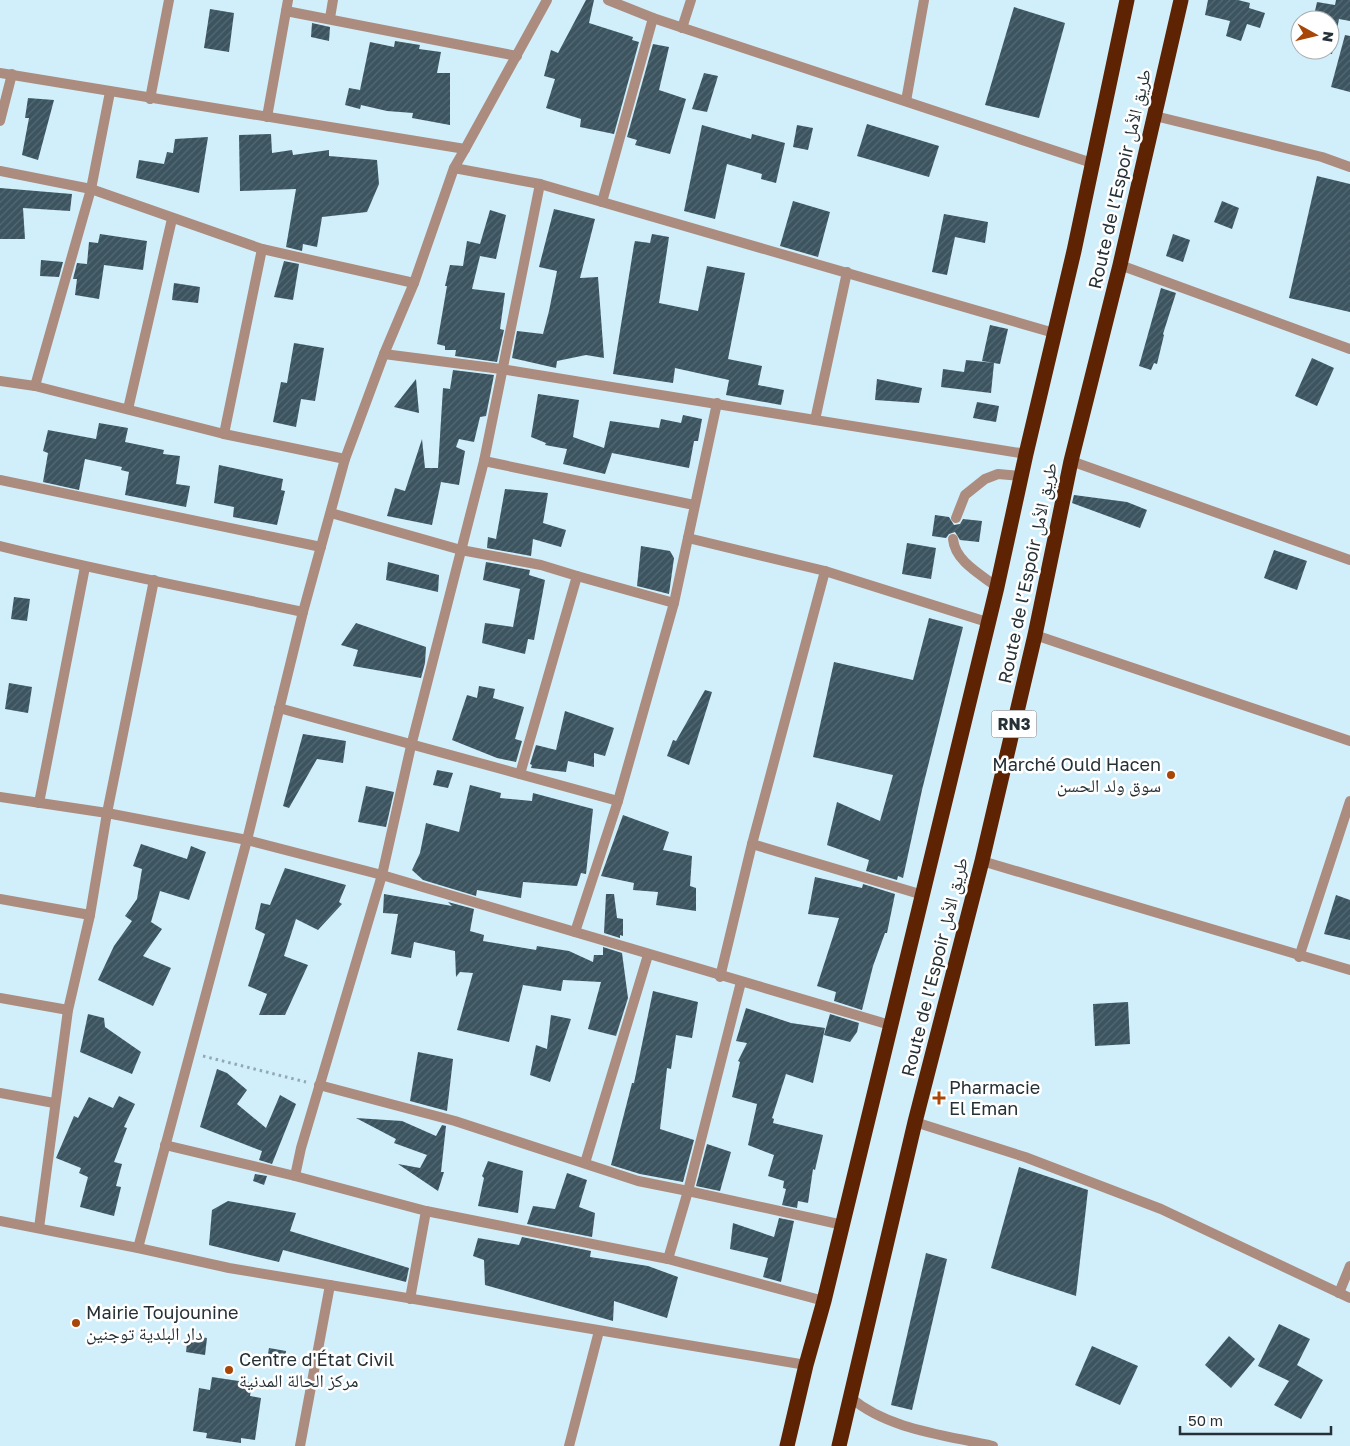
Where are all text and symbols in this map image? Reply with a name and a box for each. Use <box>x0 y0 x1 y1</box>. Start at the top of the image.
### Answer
north arrow <box>1290 10 1340 60</box>
text: N <box>1319 30 1338 43</box>
street label: Route de l’Espoir طريق الأمل <box>1083 67 1156 291</box>
street label: Route de l’Espoir طريق الأمل <box>993 460 1062 685</box>
road number: RN3 <box>992 711 1036 738</box>
place label: Marché Ould Hacen سوق ولد الحسن <box>992 753 1161 797</box>
marker: Marché Ould Hacen سوق ولد الحسن <box>1165 769 1177 781</box>
street label: Route de l’Espoir طريق الأمل <box>896 855 973 1079</box>
place label: Pharmacie El Eman <box>949 1076 1040 1119</box>
marker: Pharmacie El Eman <box>933 1092 945 1104</box>
place label: Mairie Toujounine دار البلدية توجنين <box>86 1301 238 1345</box>
marker: Mairie Toujounine دار البلدية توجنين <box>70 1317 82 1329</box>
place label: Centre d'État Civil مركز الحالة المدنية <box>239 1348 394 1391</box>
marker: Centre d'État Civil مركز الحالة المدنية <box>223 1364 235 1376</box>
scale bar <box>1180 1404 1331 1436</box>
text: 50 m <box>1188 1411 1223 1429</box>

